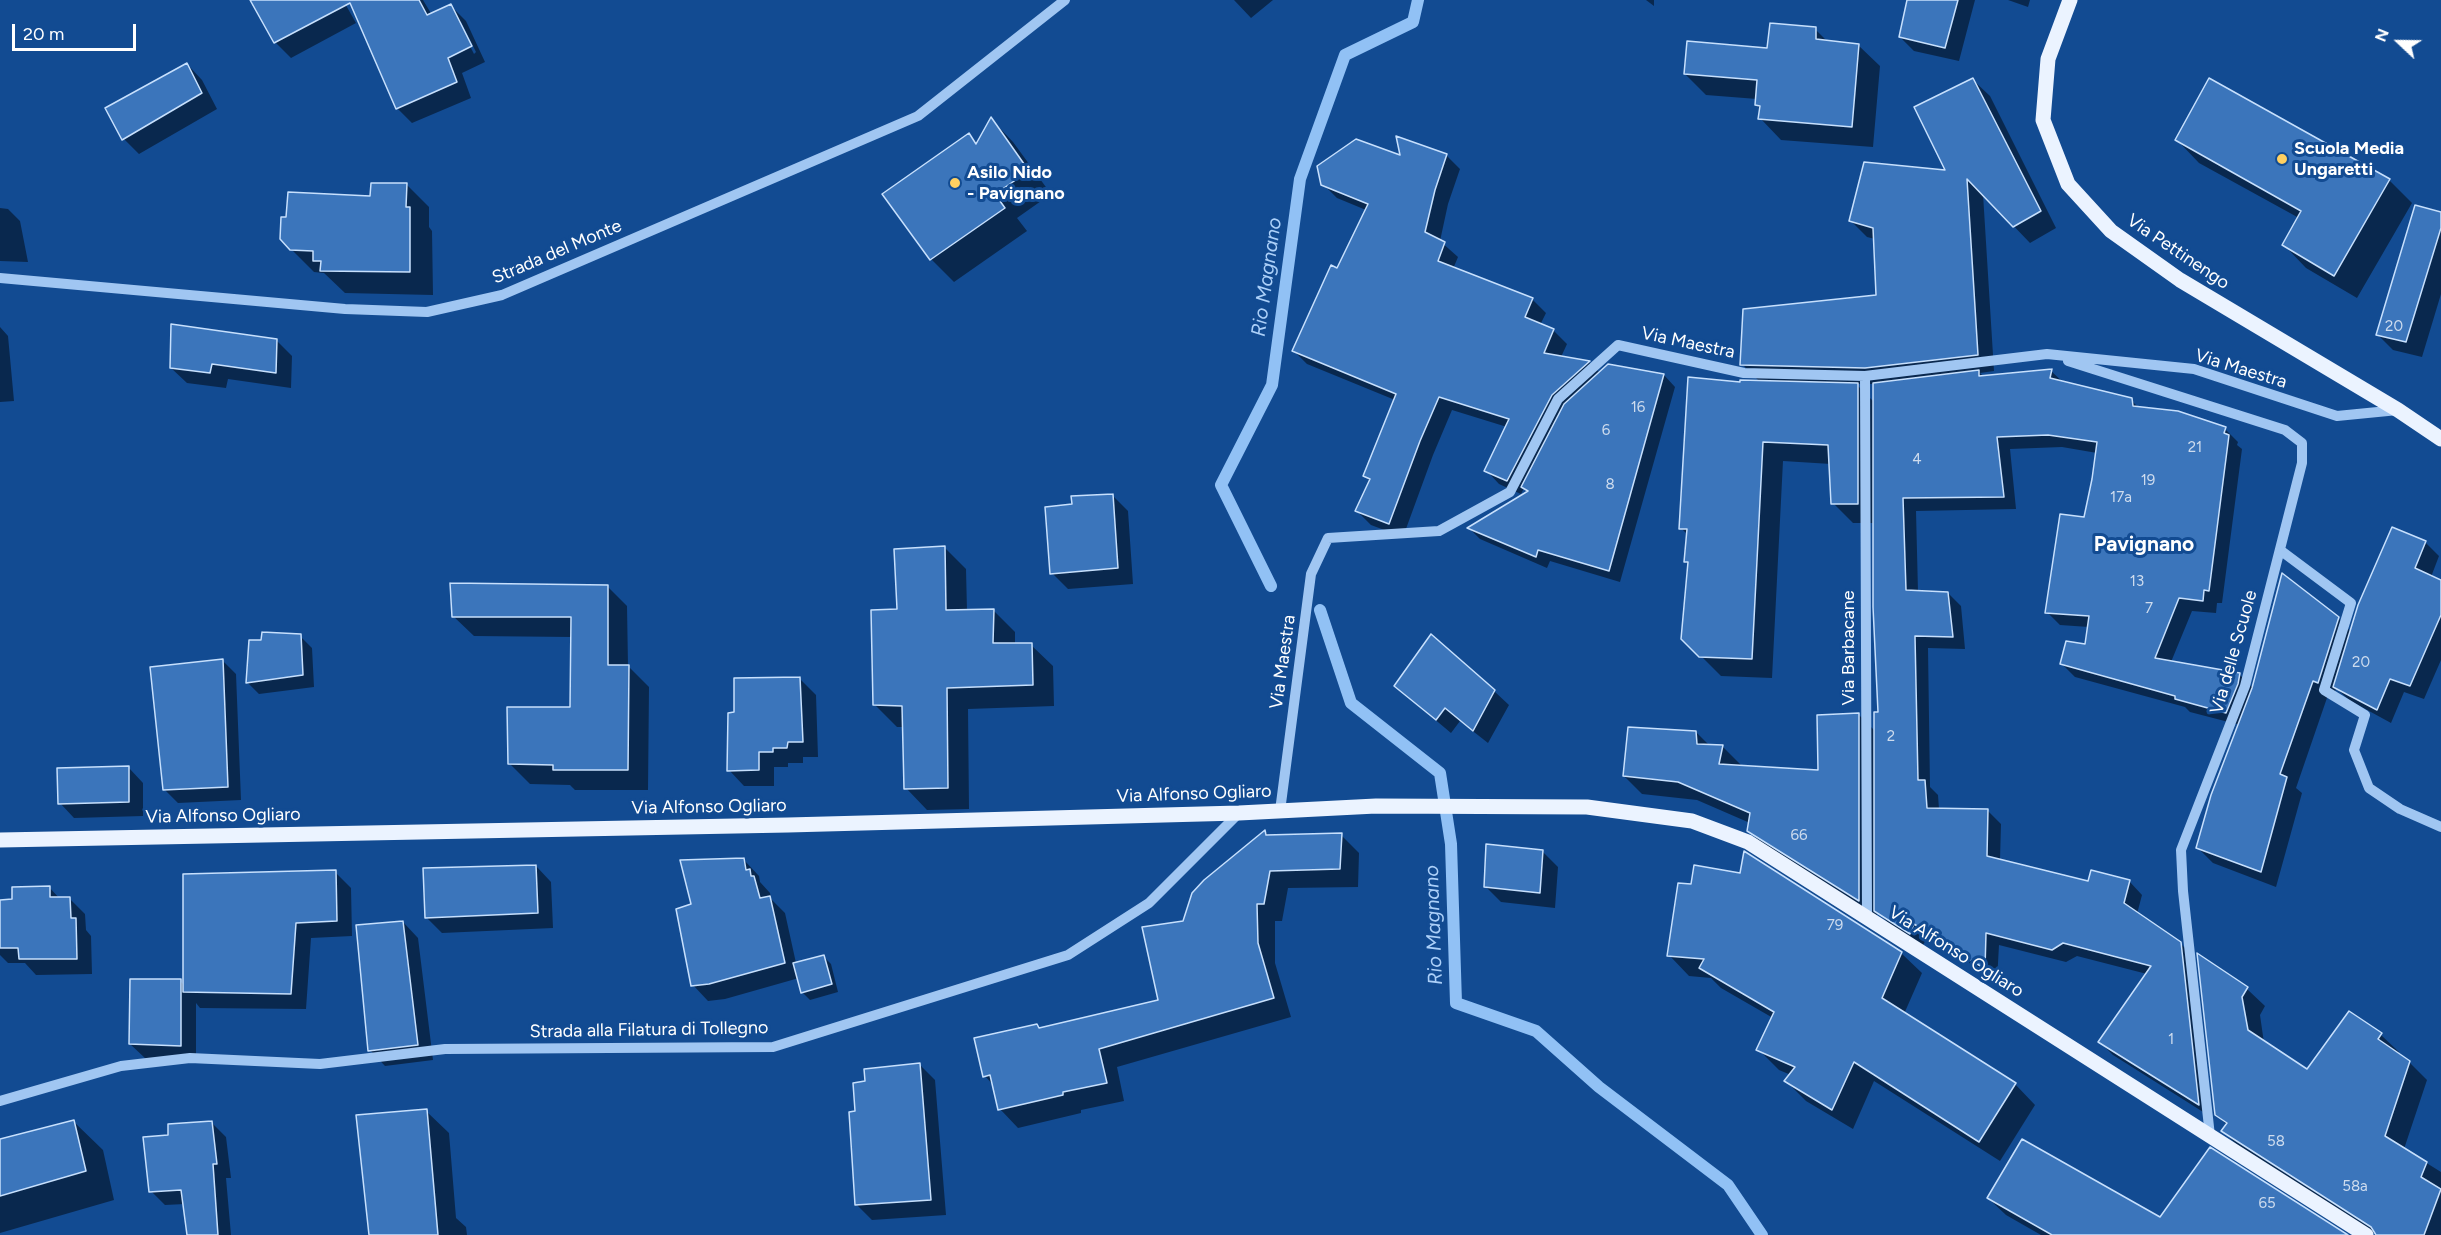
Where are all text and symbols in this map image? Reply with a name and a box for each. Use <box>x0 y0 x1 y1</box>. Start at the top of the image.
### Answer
scale bar <box>15 12 140 50</box>
north arrow <box>2369 12 2429 72</box>
text: 20 m <box>23 23 64 45</box>
text: N <box>2371 26 2393 44</box>
place label: Scuola Media Ungaretti <box>2294 138 2404 180</box>
marker: Scuola Media Ungaretti <box>2275 152 2289 166</box>
place label: Asilo Nido - Pavignano <box>967 162 1065 204</box>
marker: Asilo Nido - Pavignano <box>948 176 962 190</box>
street label: Via Pettinengo <box>2123 210 2233 294</box>
street label: Strada del Monte <box>489 215 625 289</box>
water label: Rio Magnano <box>1247 216 1287 338</box>
house number: 20 <box>2385 318 2403 336</box>
street label: Via Maestra <box>1639 323 1737 363</box>
street label: Via Maestra <box>2192 345 2290 393</box>
house number: 16 <box>1631 399 1645 417</box>
house number: 6 <box>1602 422 1610 440</box>
house number: 21 <box>2188 439 2202 457</box>
house number: 4 <box>1912 451 1922 469</box>
house number: 19 <box>2141 472 2155 490</box>
house number: 8 <box>1605 476 1615 494</box>
house number: 17a <box>2110 489 2132 507</box>
district label: Pavignano <box>2094 532 2194 558</box>
house number: 13 <box>2130 573 2144 591</box>
street label: Via delle Scuole <box>2206 588 2262 716</box>
street label: Via Barbacane <box>1838 590 1860 706</box>
house number: 7 <box>2145 600 2153 618</box>
street label: Via Maestra <box>1266 613 1300 711</box>
house number: 20 <box>2352 654 2370 672</box>
house number: 2 <box>1887 728 1895 746</box>
street label: Via Alfonso Ogliaro <box>1116 780 1272 808</box>
street label: Via Alfonso Ogliaro <box>631 795 787 819</box>
street label: Via Alfonso Ogliaro <box>145 804 301 828</box>
house number: 66 <box>1791 827 1807 845</box>
water label: Rio Magnano <box>1420 865 1448 985</box>
street label: Via Alfonso Ogliaro <box>1884 902 2028 1002</box>
house number: 79 <box>1827 917 1843 935</box>
street label: Strada alla Filatura di Tollegno <box>529 1017 769 1043</box>
house number: 1 <box>2168 1031 2174 1049</box>
house number: 58 <box>2267 1133 2285 1151</box>
house number: 58a <box>2342 1178 2368 1196</box>
house number: 65 <box>2258 1195 2276 1213</box>

